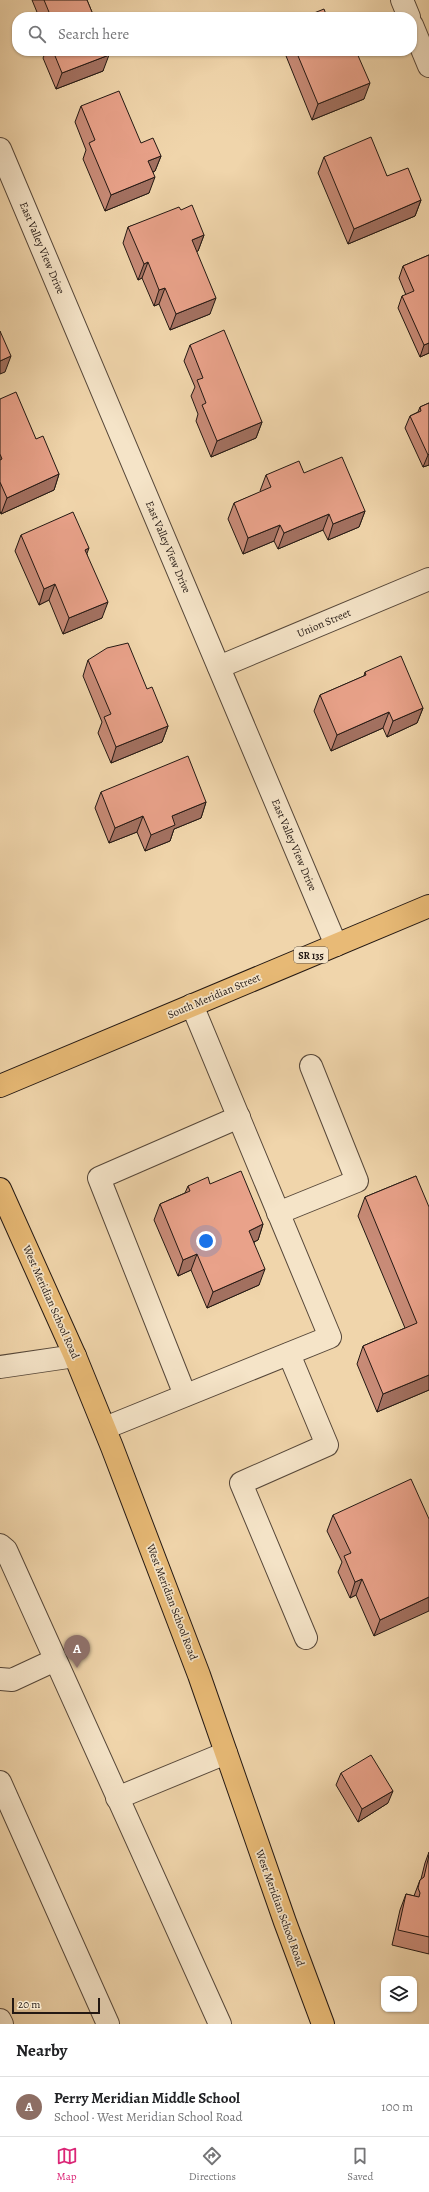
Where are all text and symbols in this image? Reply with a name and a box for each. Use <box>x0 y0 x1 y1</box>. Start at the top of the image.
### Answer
search box <box>12 12 417 56</box>
icon: search <box>26 23 48 45</box>
text: Search here <box>58 24 129 44</box>
street label: East Valley View Drive <box>16 200 68 297</box>
street label: East Valley View Drive <box>142 499 194 596</box>
street label: Union Street <box>295 605 354 641</box>
street label: East Valley View Drive <box>268 797 320 894</box>
road number: SR 135 <box>294 947 328 963</box>
street label: South Meridian Street <box>165 970 263 1022</box>
your location <box>196 1231 216 1251</box>
street label: West Meridian School Road <box>19 1242 83 1361</box>
street label: West Meridian School Road <box>143 1541 201 1662</box>
pin: A <box>64 1635 90 1668</box>
street label: West Meridian School Road <box>252 1847 308 1969</box>
map controls <box>381 1976 417 2012</box>
button: layers <box>381 1976 417 2012</box>
scale bar <box>12 1996 100 2015</box>
text: 20 m <box>18 1997 40 2012</box>
text: Nearby <box>16 2039 67 2062</box>
text: Perry Meridian Middle School <box>54 2088 240 2108</box>
text: A <box>25 2098 33 2115</box>
text: 100 m <box>381 2098 413 2115</box>
text: School · West Meridian School Road <box>54 2108 242 2125</box>
tab: Map <box>56 2145 78 2184</box>
tab: Directions <box>189 2145 236 2184</box>
tab: Saved <box>347 2145 373 2184</box>

